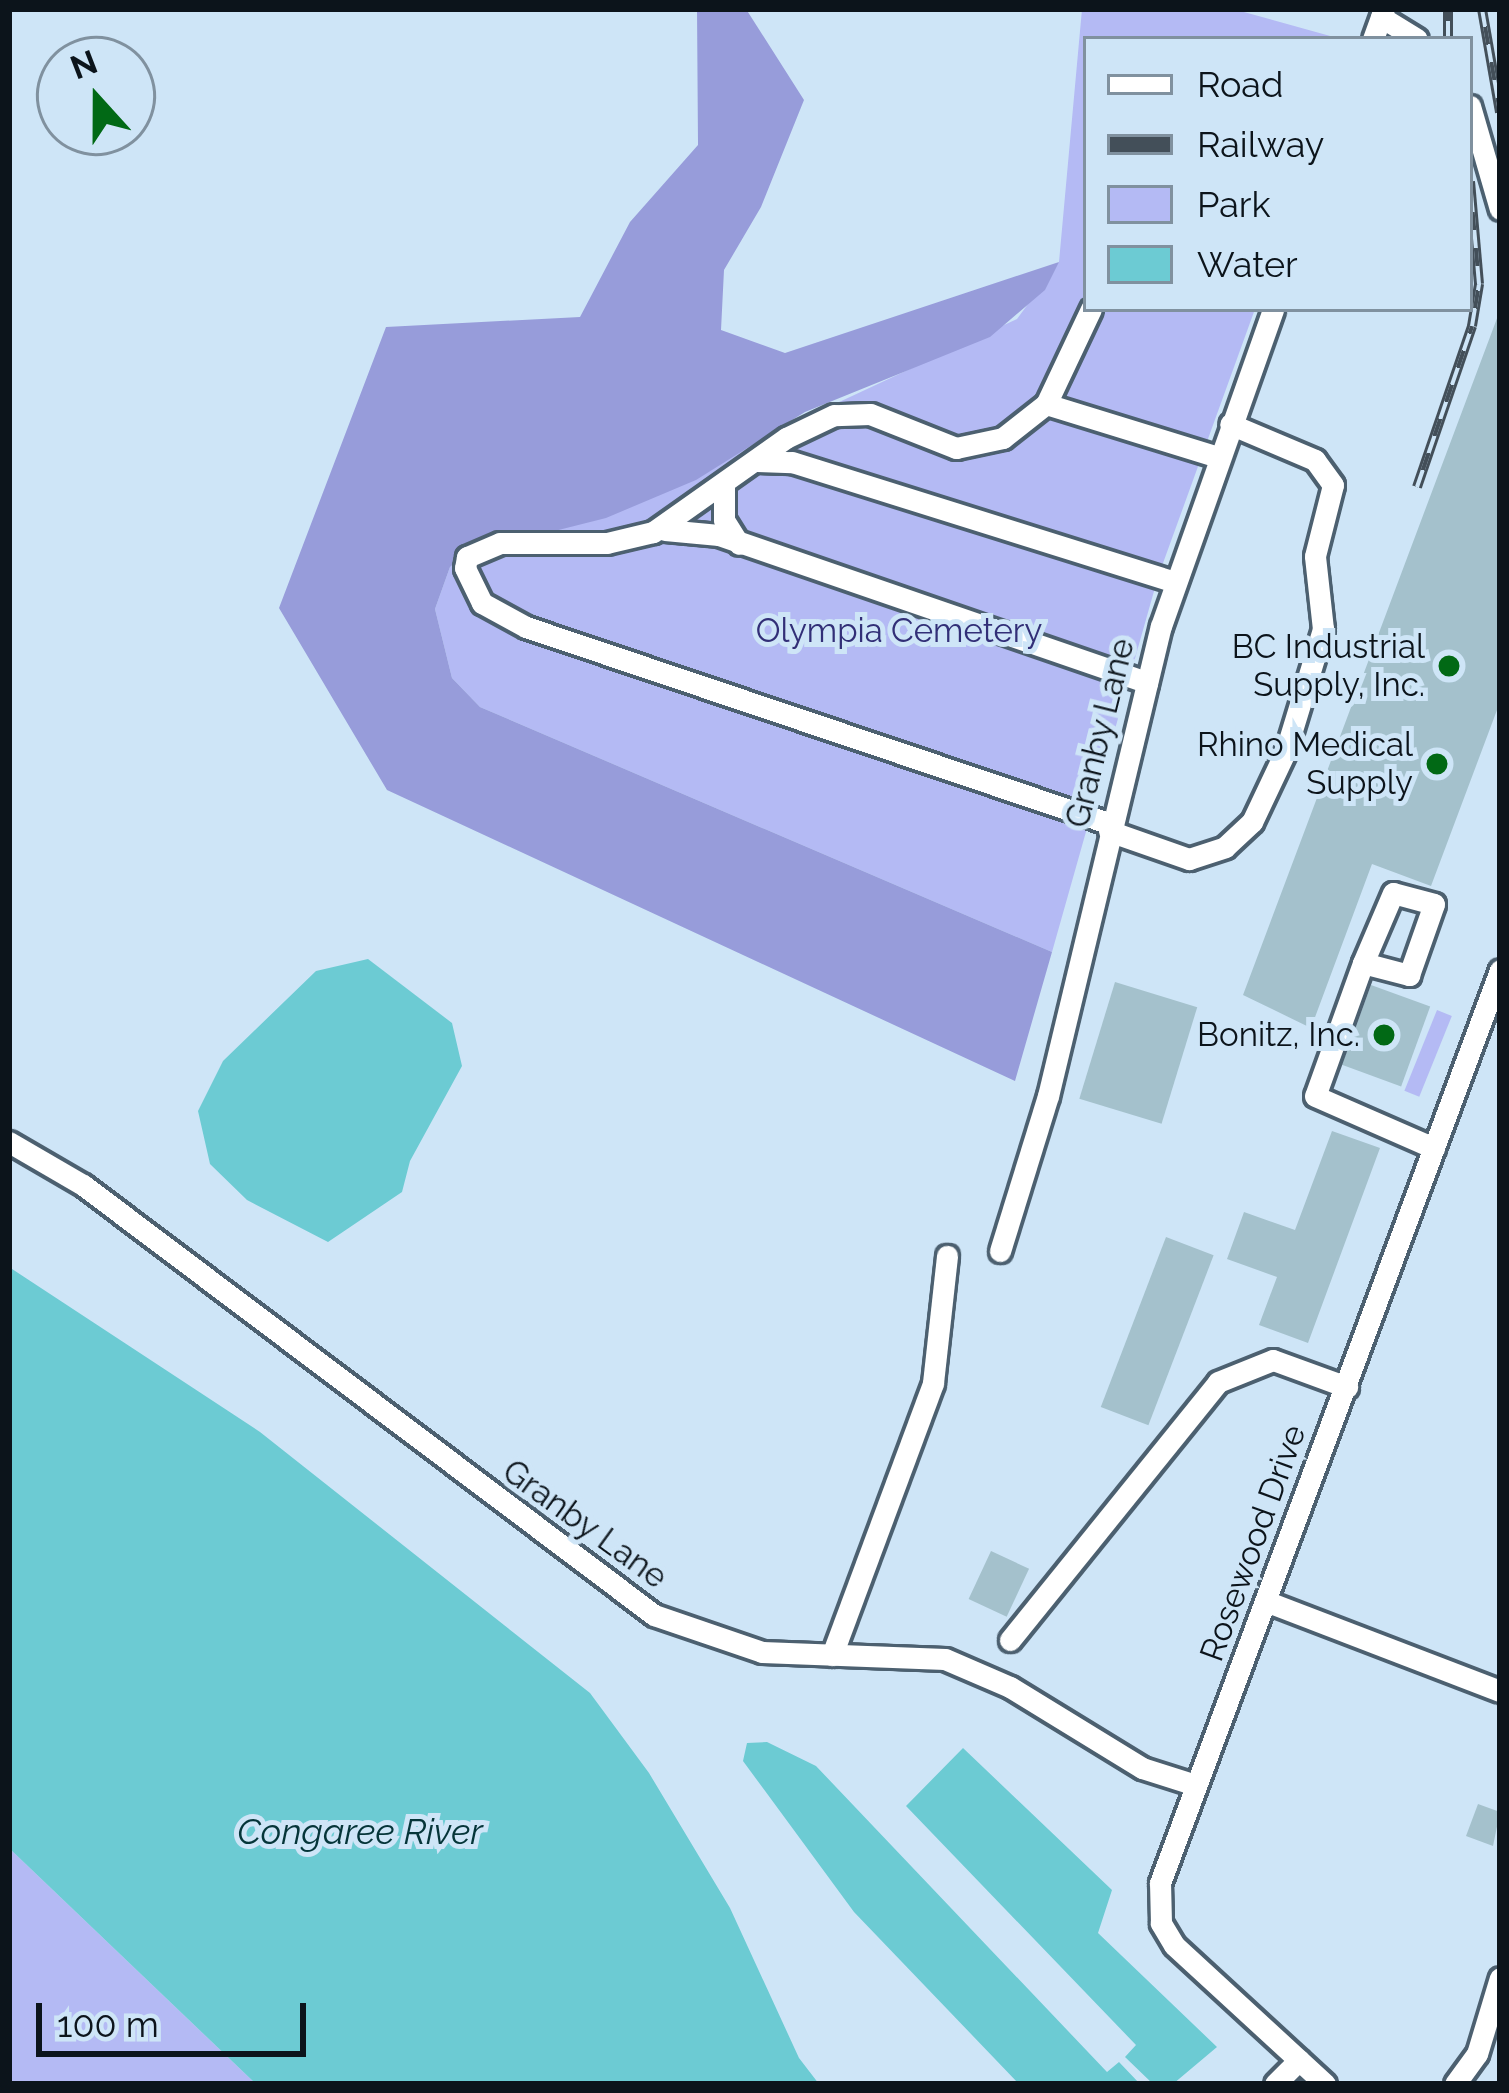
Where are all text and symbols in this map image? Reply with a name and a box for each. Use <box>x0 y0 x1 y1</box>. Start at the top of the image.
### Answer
north arrow <box>36 36 156 156</box>
legend <box>1083 36 1473 312</box>
text: N <box>65 42 103 87</box>
text: Road <box>1197 63 1283 105</box>
text: Railway <box>1197 123 1324 165</box>
text: Park <box>1197 183 1271 225</box>
text: Water <box>1197 243 1298 285</box>
park label: Olympia Cemetery <box>756 611 1042 651</box>
place label: BC Industrial Supply, Inc. <box>1232 627 1425 705</box>
street label: Granby Lane <box>1057 634 1143 832</box>
marker: BC Industrial Supply, Inc. <box>1436 653 1462 679</box>
place label: Rhino Medical Supply <box>1197 725 1413 803</box>
marker: Rhino Medical Supply <box>1424 751 1450 777</box>
place label: Bonitz, Inc. <box>1197 1015 1360 1055</box>
marker: Bonitz, Inc. <box>1371 1022 1397 1048</box>
street label: Rosewood Drive <box>1192 1419 1314 1667</box>
street label: Granby Lane <box>495 1451 675 1597</box>
water label: Congaree River <box>237 1810 483 1854</box>
scale bar <box>42 1979 312 2053</box>
text: 100 m <box>57 2003 159 2045</box>

